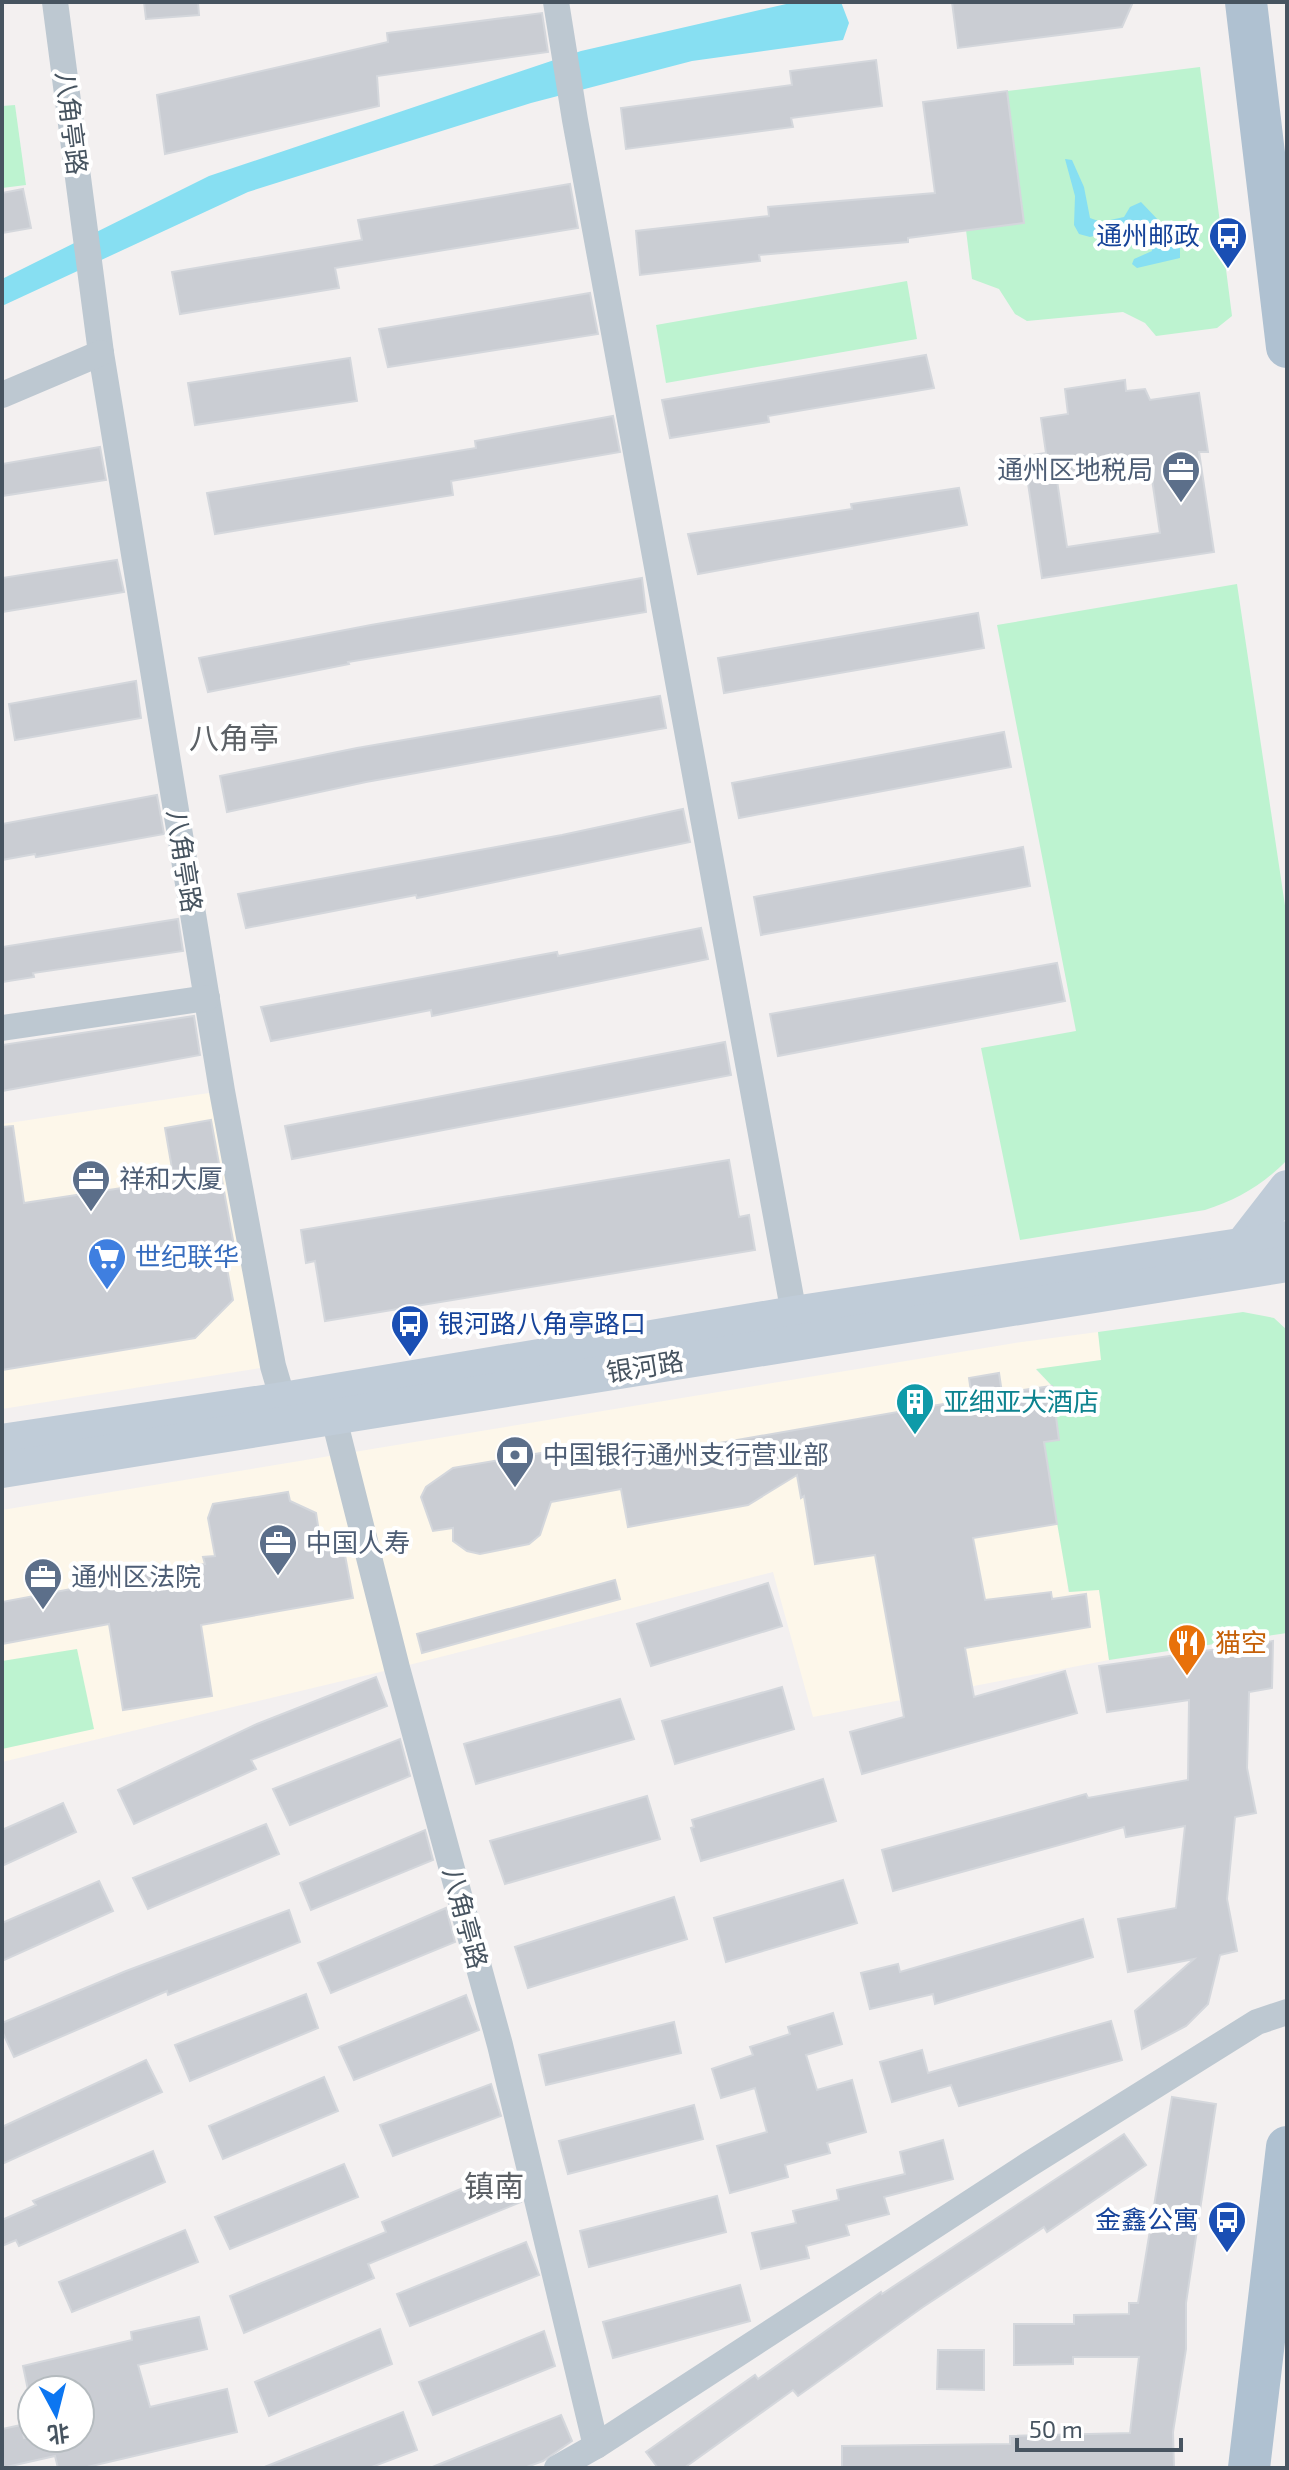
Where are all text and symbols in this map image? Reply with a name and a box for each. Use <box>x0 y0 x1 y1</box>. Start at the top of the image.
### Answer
street label: 八角亭路 <box>51 69 94 176</box>
bus stop icon: 通州邮政 <box>1207 215 1249 270</box>
place label: 通州邮政 <box>1096 219 1200 250</box>
office icon: 通州区地税局 <box>1160 449 1202 504</box>
place label: 通州区地税局 <box>997 453 1153 484</box>
district label: 八角亭 <box>189 719 279 755</box>
street label: 八角亭路 <box>162 807 209 915</box>
office icon: 祥和大厦 <box>70 1158 112 1213</box>
place label: 祥和大厦 <box>119 1162 223 1193</box>
supermarket icon: 世纪联华 <box>86 1236 128 1291</box>
place label: 世纪联华 <box>135 1240 239 1271</box>
bus stop icon: 银河路八角亭路口 <box>389 1303 431 1358</box>
place label: 银河路八角亭路口 <box>438 1307 646 1338</box>
street label: 银河路 <box>604 1344 686 1387</box>
building icon: 亚细亚大酒店 <box>894 1381 936 1436</box>
place label: 亚细亚大酒店 <box>943 1385 1099 1416</box>
bank icon: 中国银行通州支行营业部 <box>494 1434 536 1489</box>
place label: 中国银行通州支行营业部 <box>543 1438 829 1469</box>
office icon: 中国人寿 <box>257 1522 299 1577</box>
place label: 中国人寿 <box>306 1526 410 1557</box>
office icon: 通州区法院 <box>22 1556 64 1611</box>
place label: 通州区法院 <box>71 1560 201 1591</box>
restaurant icon: 猫空 <box>1166 1622 1208 1677</box>
place label: 猫空 <box>1215 1626 1267 1657</box>
street label: 八角亭路 <box>438 1863 495 1972</box>
district label: 镇南 <box>464 2167 524 2203</box>
bus stop icon: 金鑫公寓 <box>1206 2199 1248 2254</box>
place label: 金鑫公寓 <box>1095 2203 1199 2234</box>
north arrow <box>16 2374 96 2454</box>
scale bar <box>1017 2402 1181 2452</box>
text: 50 m <box>1029 2414 1083 2443</box>
text: 北 <box>46 2421 71 2449</box>

